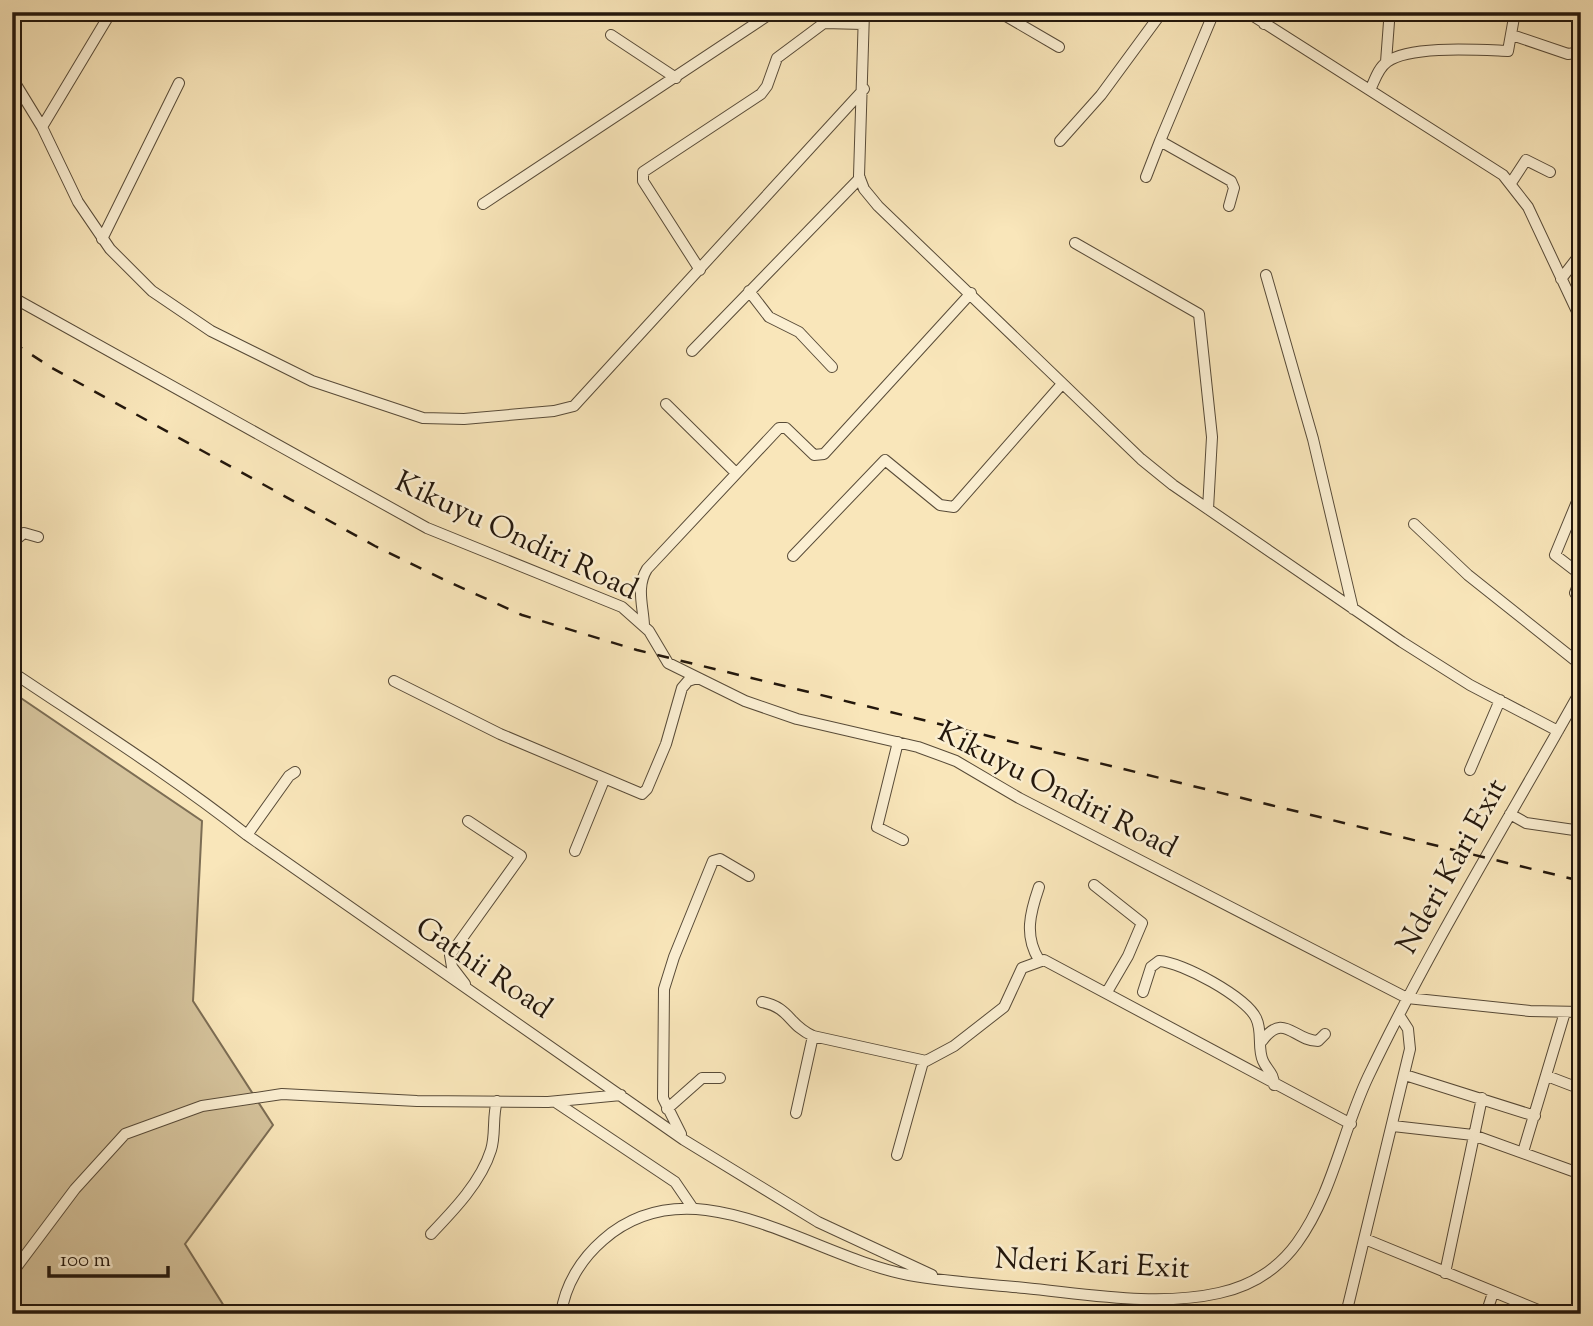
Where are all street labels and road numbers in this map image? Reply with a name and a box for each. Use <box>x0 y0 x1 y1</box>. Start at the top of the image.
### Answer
street label: Kikuyu Ondiri Road <box>387 462 645 612</box>
street label: Kikuyu Ondiri Road <box>930 712 1184 870</box>
street label: Nderi Kari Exit <box>1387 771 1519 963</box>
street label: Gathii Road <box>406 907 560 1031</box>
street label: Nderi Kari Exit <box>994 1238 1190 1292</box>

